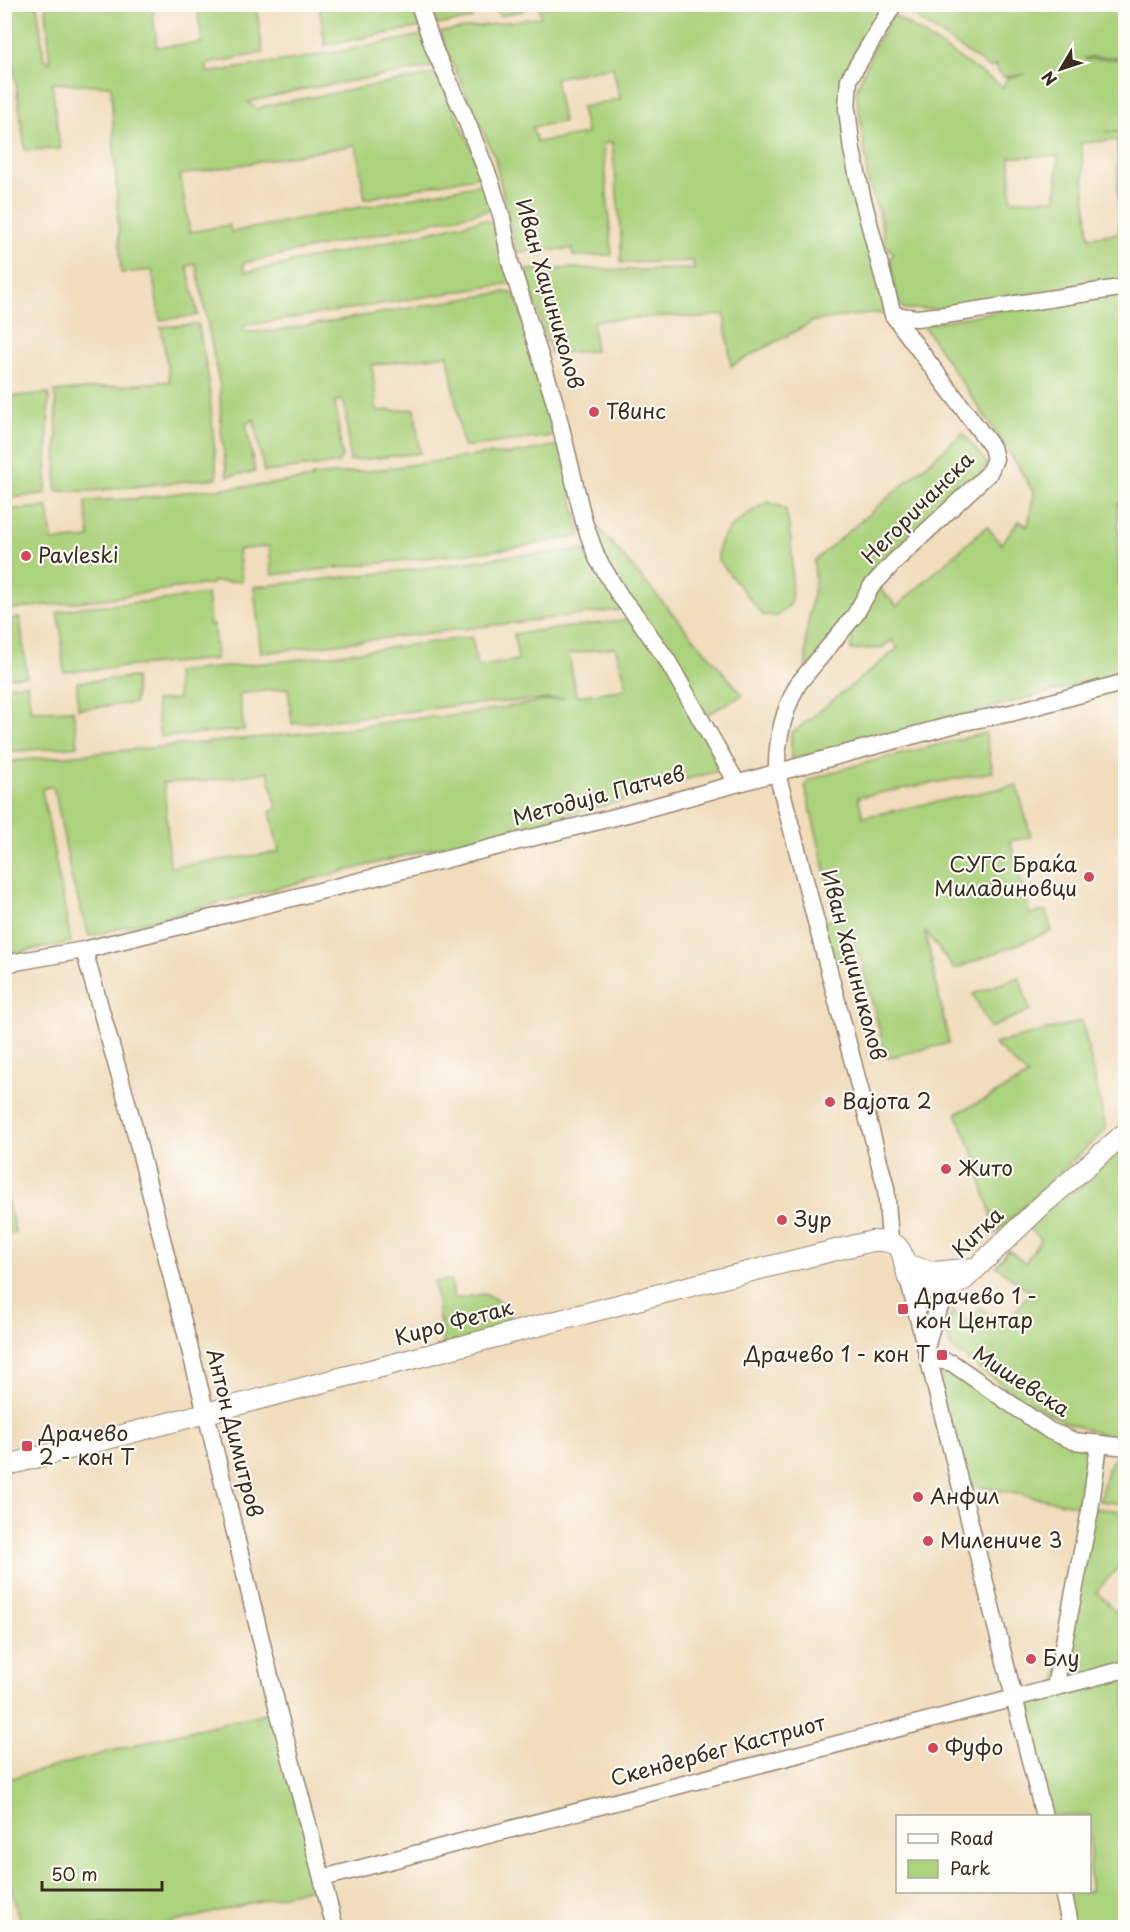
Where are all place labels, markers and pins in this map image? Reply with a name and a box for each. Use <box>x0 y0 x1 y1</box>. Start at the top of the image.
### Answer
place label: Твинс <box>606 394 666 426</box>
marker: Твинс <box>587 405 601 419</box>
place label: Pavleski <box>38 538 119 570</box>
marker: Pavleski <box>19 549 33 563</box>
place label: СУГС Браќа Миладиновци <box>934 847 1078 903</box>
marker: СУГС Браќа Миладиновци <box>1082 870 1096 884</box>
place label: Вајота 2 <box>842 1084 932 1116</box>
marker: Вајота 2 <box>823 1095 837 1109</box>
place label: Жито <box>958 1151 1013 1183</box>
marker: Жито <box>939 1162 953 1176</box>
place label: Зур <box>794 1202 832 1234</box>
marker: Зур <box>775 1213 789 1227</box>
place label: Драчево 1 - кон Центар <box>914 1279 1037 1335</box>
marker: Драчево 1 - кон Центар <box>896 1302 910 1316</box>
place label: Драчево 1 - кон T <box>743 1337 931 1369</box>
marker: Драчево 1 - кон T <box>935 1348 949 1362</box>
place label: Драчево 2 - кон T <box>38 1416 135 1472</box>
marker: Драчево 2 - кон T <box>20 1439 34 1453</box>
place label: Анфил <box>930 1479 999 1511</box>
marker: Анфил <box>911 1490 925 1504</box>
place label: Милениче 3 <box>940 1523 1062 1555</box>
marker: Милениче 3 <box>921 1534 935 1548</box>
place label: Блу <box>1043 1641 1080 1673</box>
marker: Блу <box>1024 1652 1038 1666</box>
place label: Фуфо <box>945 1730 1003 1762</box>
marker: Фуфо <box>926 1741 940 1755</box>

